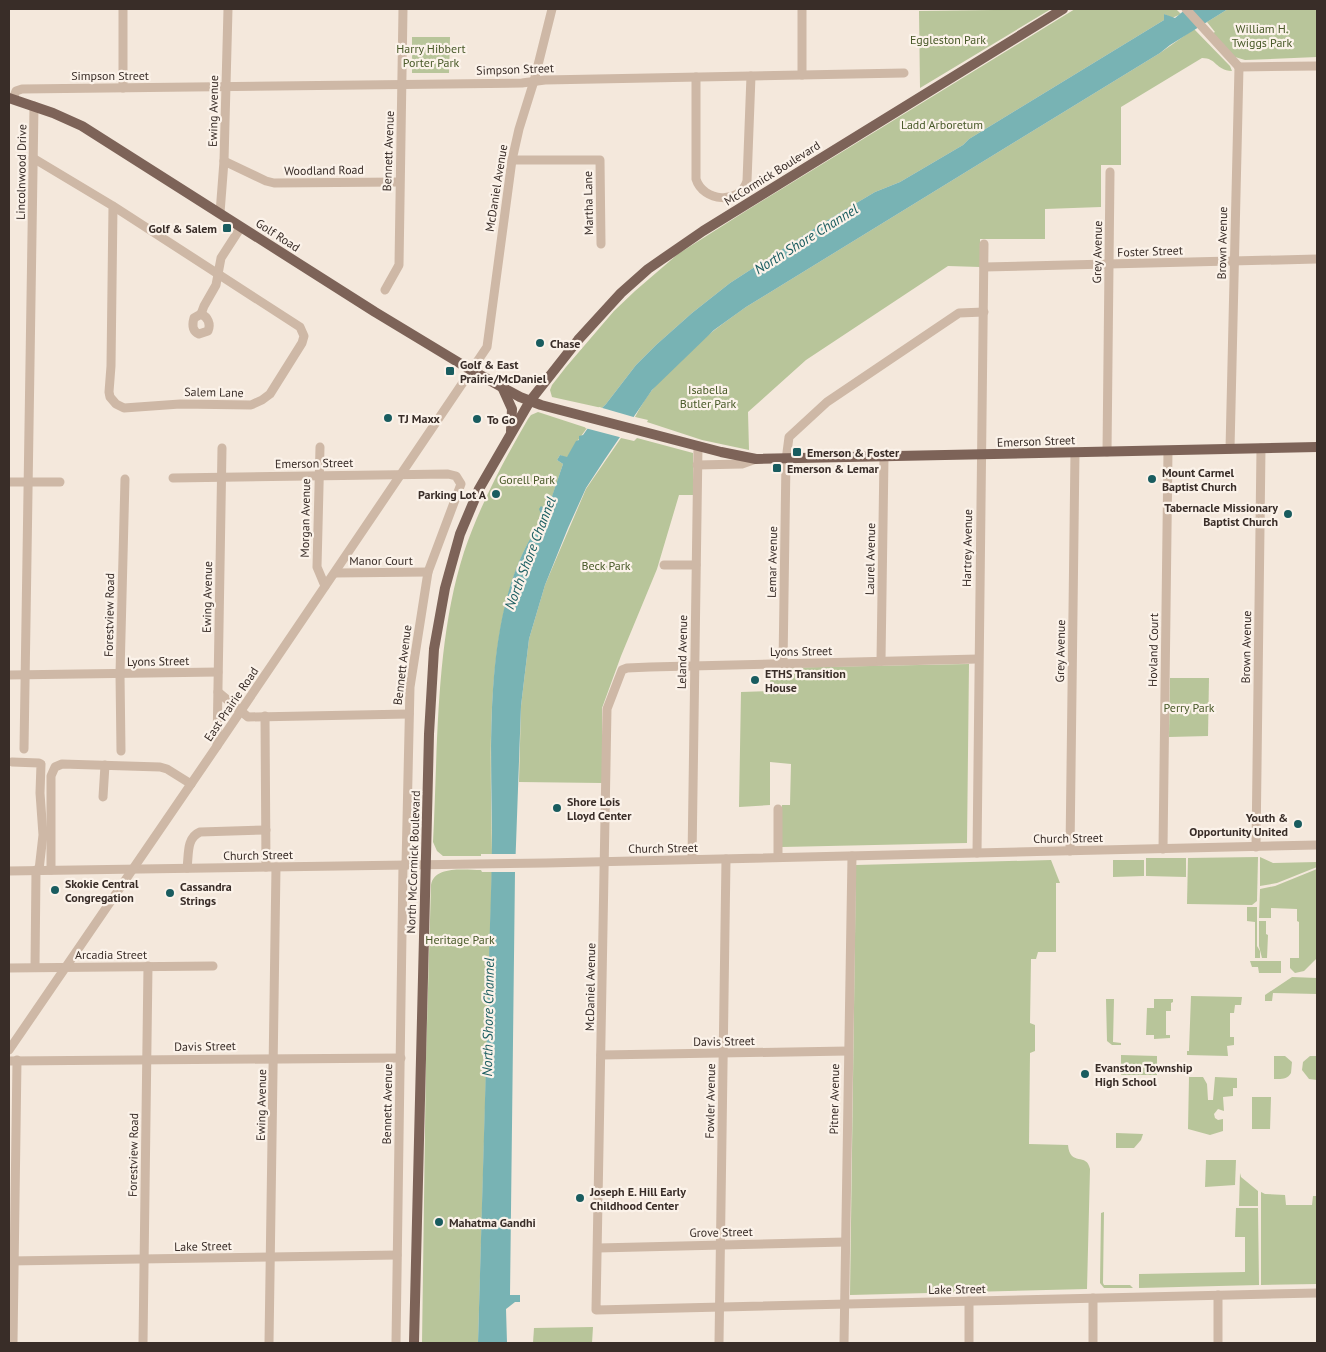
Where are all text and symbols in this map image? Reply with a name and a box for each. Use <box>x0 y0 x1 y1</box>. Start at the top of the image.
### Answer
park label: William H. Twiggs Park <box>1232 21 1292 50</box>
park label: Eggleston Park <box>910 32 986 47</box>
park label: Harry Hibbert Porter Park <box>396 41 466 70</box>
street label: Simpson Street <box>476 60 554 78</box>
street label: Simpson Street <box>71 68 149 83</box>
street label: Ewing Avenue <box>205 75 221 147</box>
street label: Bennett Avenue <box>379 110 397 192</box>
park label: Ladd Arboretum <box>901 117 983 132</box>
street label: Lincolnwood Drive <box>13 124 29 220</box>
street label: McCormick Boulevard <box>721 137 823 209</box>
street label: McDaniel Avenue <box>482 143 510 233</box>
street label: Woodland Road <box>284 162 364 178</box>
street label: Martha Lane <box>580 171 596 235</box>
water label: North Shore Channel <box>751 200 861 278</box>
street label: Brown Avenue <box>1214 206 1230 280</box>
street label: Golf Road <box>253 215 303 255</box>
place label: Golf & Salem <box>148 221 217 236</box>
street label: Grey Avenue <box>1089 221 1105 283</box>
marker: Golf & Salem <box>221 222 233 234</box>
street label: Foster Street <box>1117 242 1183 260</box>
place label: Chase <box>550 336 580 351</box>
marker: Chase <box>534 337 546 349</box>
place label: Golf & East Prairie/McDaniel <box>460 357 547 386</box>
marker: Golf & East Prairie/McDaniel <box>444 365 456 377</box>
park label: Isabella Butler Park <box>680 382 736 411</box>
street label: Salem Lane <box>184 384 244 400</box>
place label: TJ Maxx <box>398 411 441 426</box>
marker: TJ Maxx <box>382 412 394 424</box>
place label: To Go <box>487 412 516 427</box>
marker: To Go <box>471 413 483 425</box>
street label: Emerson Street <box>997 432 1075 450</box>
place label: Emerson & Foster <box>807 445 900 460</box>
marker: Emerson & Foster <box>791 446 803 458</box>
street label: Emerson Street <box>275 455 353 471</box>
place label: Emerson & Lemar <box>787 461 880 476</box>
marker: Emerson & Lemar <box>771 462 783 474</box>
place label: Mount Carmel Baptist Church <box>1162 465 1237 494</box>
park label: Gorell Park <box>499 472 555 487</box>
marker: Mount Carmel Baptist Church <box>1146 473 1158 485</box>
street label: Morgan Avenue <box>297 478 313 558</box>
place label: Parking Lot A <box>418 487 487 502</box>
marker: Parking Lot A <box>490 488 502 500</box>
water label: North Shore Channel <box>500 494 560 612</box>
place label: Tabernacle Missionary Baptist Church <box>1164 500 1278 529</box>
marker: Tabernacle Missionary Baptist Church <box>1282 508 1294 520</box>
street label: Hartrey Avenue <box>959 509 975 587</box>
street label: Laurel Avenue <box>862 523 878 595</box>
street label: Lemar Avenue <box>764 526 780 598</box>
street label: Manor Court <box>349 553 413 568</box>
park label: Beck Park <box>581 558 631 573</box>
street label: Ewing Avenue <box>199 561 215 633</box>
street label: Forestview Road <box>101 573 117 657</box>
street label: Brown Avenue <box>1238 610 1254 684</box>
street label: Hovland Court <box>1145 613 1161 687</box>
street label: Leland Avenue <box>674 615 690 689</box>
street label: Grey Avenue <box>1052 620 1068 682</box>
street label: Bennett Avenue <box>390 624 414 706</box>
street label: Lyons Street <box>770 643 832 659</box>
street label: Lyons Street <box>127 653 189 669</box>
street label: East Prairie Road <box>201 664 261 744</box>
place label: ETHS Transition House <box>765 666 846 695</box>
marker: ETHS Transition House <box>749 674 761 686</box>
park label: Perry Park <box>1164 700 1215 715</box>
street label: North McCormick Boulevard <box>403 790 423 934</box>
place label: Shore Lois Lloyd Center <box>567 794 632 823</box>
marker: Shore Lois Lloyd Center <box>551 802 563 814</box>
place label: Youth & Opportunity United <box>1189 810 1288 839</box>
marker: Youth & Opportunity United <box>1292 818 1304 830</box>
street label: Church Street <box>1033 830 1103 846</box>
street label: Church Street <box>628 840 698 856</box>
street label: Church Street <box>223 847 293 863</box>
place label: Skokie Central Congregation <box>65 876 139 905</box>
place label: Cassandra Strings <box>180 879 232 908</box>
marker: Skokie Central Congregation <box>49 884 61 896</box>
marker: Cassandra Strings <box>164 887 176 899</box>
park label: Heritage Park <box>425 932 495 947</box>
street label: McDaniel Avenue <box>582 943 598 1031</box>
street label: Arcadia Street <box>75 947 147 962</box>
water label: North Shore Channel <box>478 957 498 1077</box>
street label: Davis Street <box>693 1033 755 1049</box>
street label: Davis Street <box>174 1038 236 1054</box>
place label: Evanston Township High School <box>1095 1060 1193 1089</box>
street label: Bennett Avenue <box>379 1063 395 1145</box>
street label: Fowler Avenue <box>702 1063 718 1139</box>
street label: Pitner Avenue <box>826 1063 842 1135</box>
marker: Evanston Township High School <box>1079 1068 1091 1080</box>
street label: Ewing Avenue <box>253 1069 269 1141</box>
street label: Forestview Road <box>125 1113 141 1197</box>
place label: Joseph E. Hill Early Childhood Center <box>589 1184 686 1213</box>
marker: Joseph E. Hill Early Childhood Center <box>574 1192 586 1204</box>
place label: Mahatma Gandhi <box>449 1215 536 1230</box>
marker: Mahatma Gandhi <box>433 1216 445 1228</box>
street label: Grove Street <box>689 1224 753 1240</box>
street label: Lake Street <box>174 1238 232 1254</box>
street label: Lake Street <box>928 1281 986 1297</box>

